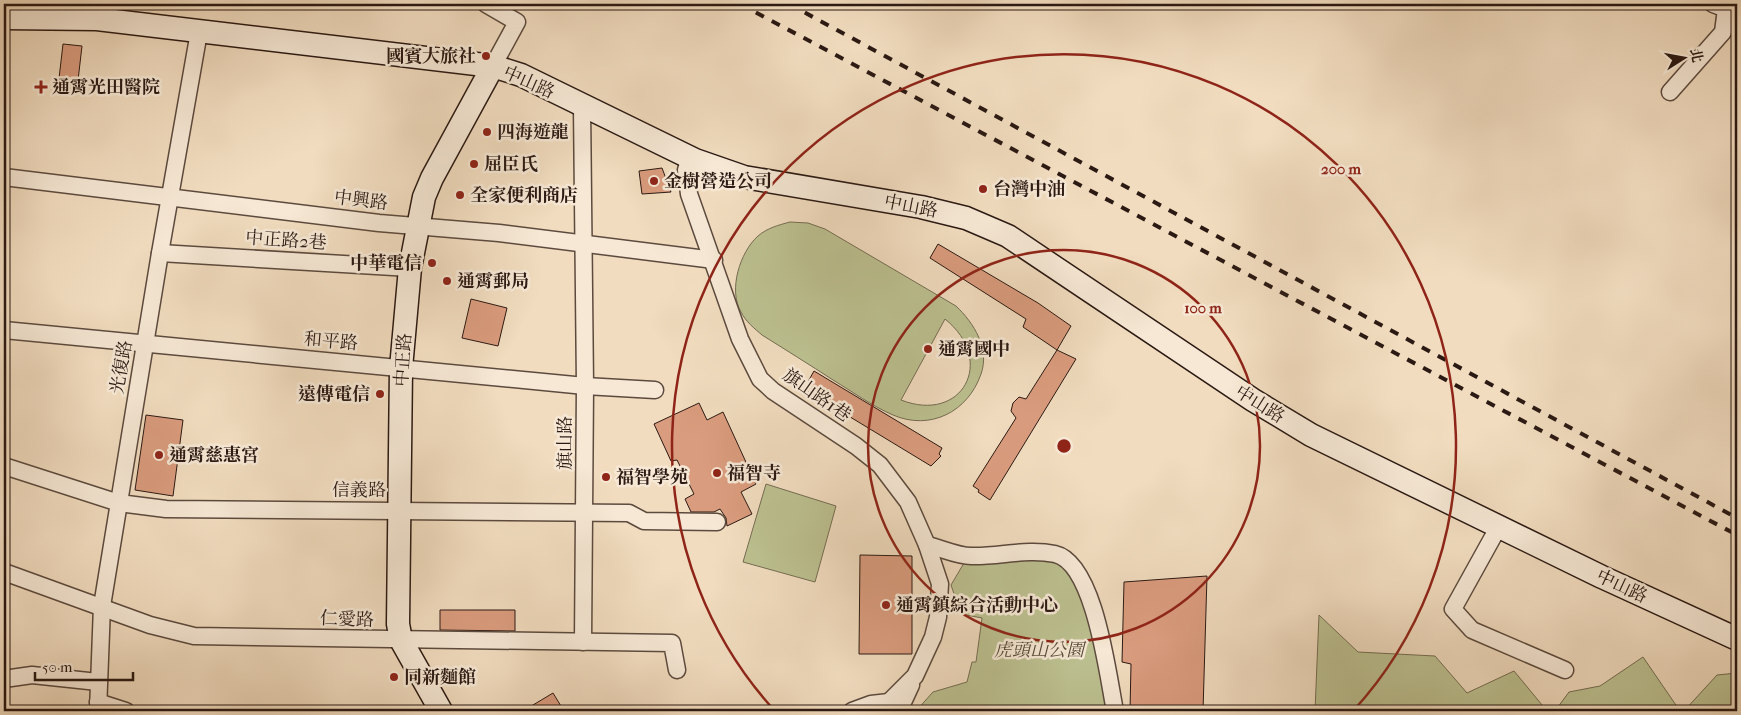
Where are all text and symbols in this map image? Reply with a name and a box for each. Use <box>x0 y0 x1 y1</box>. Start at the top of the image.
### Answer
north arrow <box>1658 32 1708 82</box>
place label: 國賓大旅社 <box>386 46 476 67</box>
text: 北 <box>1687 47 1706 64</box>
marker: 國賓大旅社 <box>480 50 492 62</box>
street label: 中山路 <box>500 62 558 103</box>
place label: 通霄光田醫院 <box>52 77 160 98</box>
marker: 通霄光田醫院 <box>34 80 48 94</box>
place label: 四海遊龍 <box>497 122 569 143</box>
marker: 四海遊龍 <box>481 126 493 138</box>
place label: 屈臣氏 <box>484 154 538 175</box>
marker: 屈臣氏 <box>468 158 480 170</box>
text: 200 m <box>1321 160 1361 178</box>
place label: 金樹營造公司 <box>664 171 772 192</box>
marker: 金樹營造公司 <box>648 175 660 187</box>
place label: 台灣中油 <box>993 179 1065 200</box>
marker: 台灣中油 <box>977 183 989 195</box>
place label: 全家便利商店 <box>470 185 578 206</box>
street label: 中興路 <box>333 187 389 214</box>
marker: 全家便利商店 <box>454 189 466 201</box>
street label: 中山路 <box>882 191 939 222</box>
street label: 中正路2巷 <box>245 227 327 254</box>
place label: 中華電信 <box>350 253 422 274</box>
marker: 中華電信 <box>426 257 438 269</box>
place label: 通霄郵局 <box>457 271 529 292</box>
marker: 通霄郵局 <box>441 275 453 287</box>
text: 100 m <box>1184 299 1222 317</box>
street label: 和平路 <box>303 329 359 354</box>
street label: 中正路 <box>391 332 416 388</box>
street label: 光復路 <box>106 339 137 395</box>
place label: 通霄國中 <box>938 339 1010 360</box>
marker: 通霄國中 <box>922 343 934 355</box>
street label: 旗山路1巷 <box>779 364 855 427</box>
street label: 中山路 <box>1231 381 1288 428</box>
place label: 遠傳電信 <box>298 384 370 405</box>
marker: 遠傳電信 <box>374 388 386 400</box>
street label: 旗山路 <box>555 416 576 470</box>
centre of rings <box>1055 437 1073 455</box>
place label: 通霄慈惠宮 <box>169 445 259 466</box>
marker: 通霄慈惠宮 <box>153 449 165 461</box>
place label: 福智寺 <box>727 463 781 484</box>
place label: 福智學苑 <box>616 467 688 488</box>
marker: 福智寺 <box>711 467 723 479</box>
marker: 福智學苑 <box>600 471 612 483</box>
street label: 信義路 <box>332 480 386 501</box>
street label: 中山路 <box>1593 566 1651 607</box>
place label: 通霄鎮綜合活動中心 <box>896 595 1058 616</box>
marker: 通霄鎮綜合活動中心 <box>880 599 892 611</box>
street label: 仁愛路 <box>320 608 374 631</box>
park label: 虎頭山公園 <box>994 640 1087 661</box>
scale bar <box>35 650 132 682</box>
text: 50 m <box>42 658 73 676</box>
place label: 同新麵館 <box>404 667 476 688</box>
marker: 同新麵館 <box>388 671 400 683</box>

